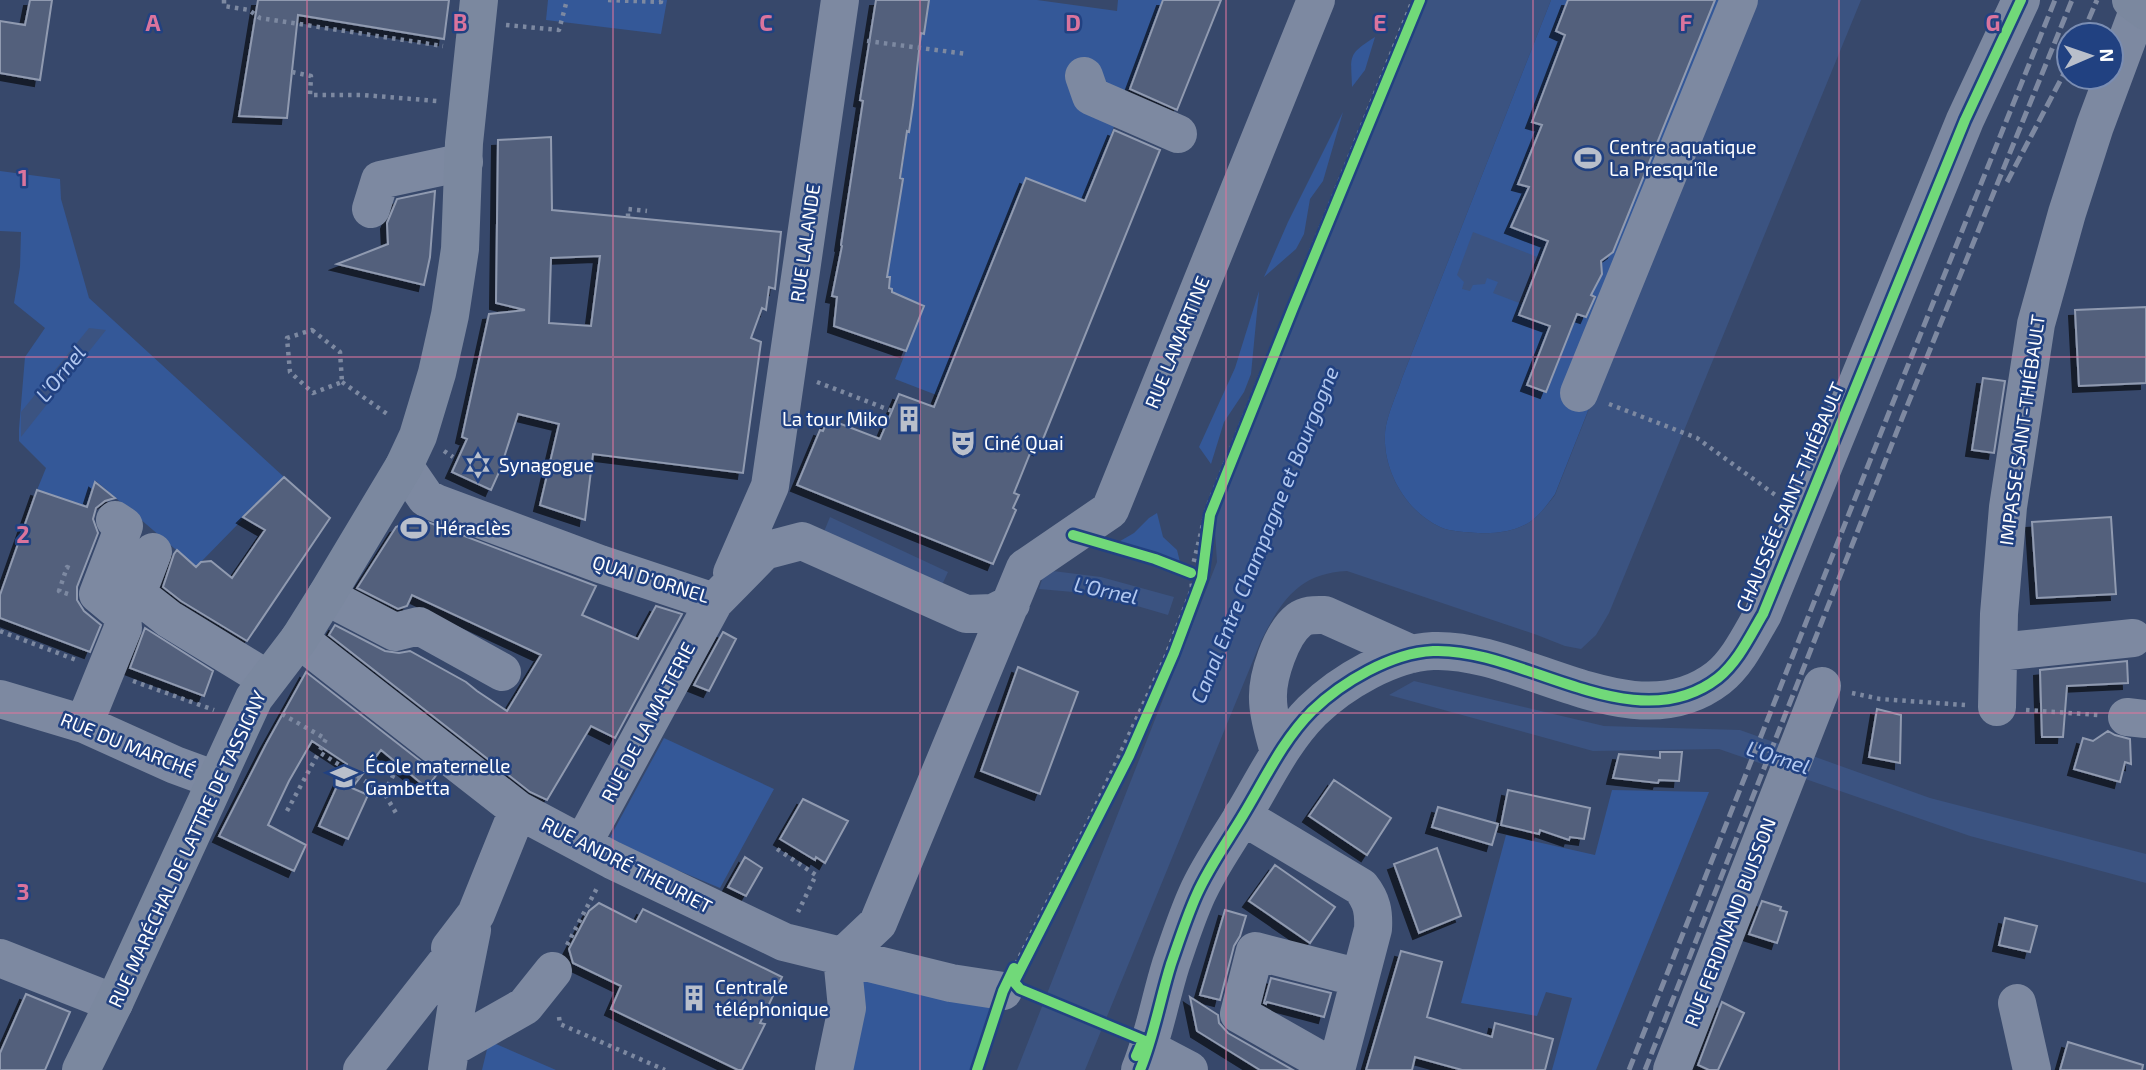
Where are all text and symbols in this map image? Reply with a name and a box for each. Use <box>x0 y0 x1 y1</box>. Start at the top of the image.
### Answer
text: A <box>145 8 161 36</box>
text: B <box>453 8 467 36</box>
text: C <box>759 8 773 36</box>
text: D <box>1065 8 1081 36</box>
text: E <box>1373 8 1387 36</box>
text: F <box>1680 8 1693 36</box>
text: G <box>1986 8 2000 36</box>
north arrow <box>2055 21 2125 91</box>
text: N <box>2096 48 2119 63</box>
place label: Centre aquatique La Presqu'île <box>1609 135 1756 180</box>
sports icon: Centre aquatique La Presqu'île <box>1573 143 1603 173</box>
text: 1 <box>18 163 28 191</box>
street label: RUE LALANDE <box>785 182 824 303</box>
street label: RUE LAMARTINE <box>1139 272 1214 411</box>
street label: IMPASSE SAINT-THIÉBAULT <box>1994 313 2049 547</box>
water label: L'Ornel <box>30 340 90 406</box>
water label: Canal Entre Champagne et Bourgogne <box>1184 362 1343 706</box>
street label: CHAUSSÉE SAINT-THIÉBAULT <box>1731 378 1848 615</box>
building icon: La tour Miko <box>894 404 924 434</box>
place label: La tour Miko <box>782 407 888 430</box>
theatre icon: Ciné Quai <box>948 428 978 458</box>
place label: Ciné Quai <box>984 431 1064 454</box>
synagogue icon: Synagogue <box>463 450 493 480</box>
place label: Synagogue <box>499 453 594 476</box>
sports icon: Héraclès <box>399 513 429 543</box>
place label: Héraclès <box>435 516 511 539</box>
text: 2 <box>16 520 30 548</box>
street label: QUAI D'ORNEL <box>590 550 713 607</box>
water label: L'Ornel <box>1072 571 1141 609</box>
street label: RUE DE LA MALTERIE <box>596 638 699 806</box>
street label: RUE MARÉCHAL DE LATTRE DE TASSIGNY <box>103 687 270 1011</box>
street label: RUE DU MARCHÉ <box>58 707 199 782</box>
water label: L'Ornel <box>1744 735 1813 779</box>
place label: École maternelle Gambetta <box>365 754 511 799</box>
school or university icon: École maternelle Gambetta <box>329 762 359 792</box>
street label: RUE ANDRÉ THEURIET <box>538 812 716 918</box>
street label: RUE FERDINAND BUISSON <box>1679 814 1780 1029</box>
text: 3 <box>16 877 30 905</box>
place label: Centrale téléphonique <box>715 975 829 1020</box>
building icon: Centrale téléphonique <box>679 983 709 1013</box>

